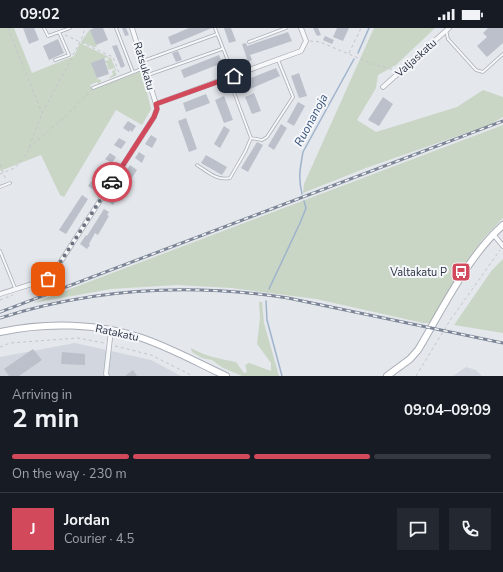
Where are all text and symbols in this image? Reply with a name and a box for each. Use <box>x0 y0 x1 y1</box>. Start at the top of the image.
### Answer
text: 09:02 <box>20 4 60 24</box>
street label: Valjaskatu <box>391 35 440 81</box>
street label: Ratsukatu <box>130 40 158 92</box>
pin <box>217 59 251 93</box>
icon: home <box>223 65 245 87</box>
water label: Ruonanoja <box>290 91 332 149</box>
courier <box>92 162 132 202</box>
icon: car <box>101 171 123 193</box>
bus stop icon: Valtakatu P <box>450 261 472 283</box>
pin <box>31 262 65 296</box>
place label: Valtakatu P <box>389 265 447 280</box>
icon: bag <box>37 268 59 290</box>
street label: Ratakatu <box>94 321 140 345</box>
text: Arriving in <box>12 386 72 404</box>
text: 09:04–09:09 <box>404 400 491 420</box>
text: 2 min <box>12 401 79 436</box>
text: On the way · 230 m <box>12 465 127 483</box>
button: chat <box>397 508 439 550</box>
button: phone <box>449 508 491 550</box>
text: Jordan <box>64 510 110 530</box>
text: J <box>30 519 36 539</box>
text: Courier · 4.5 <box>64 530 134 548</box>

